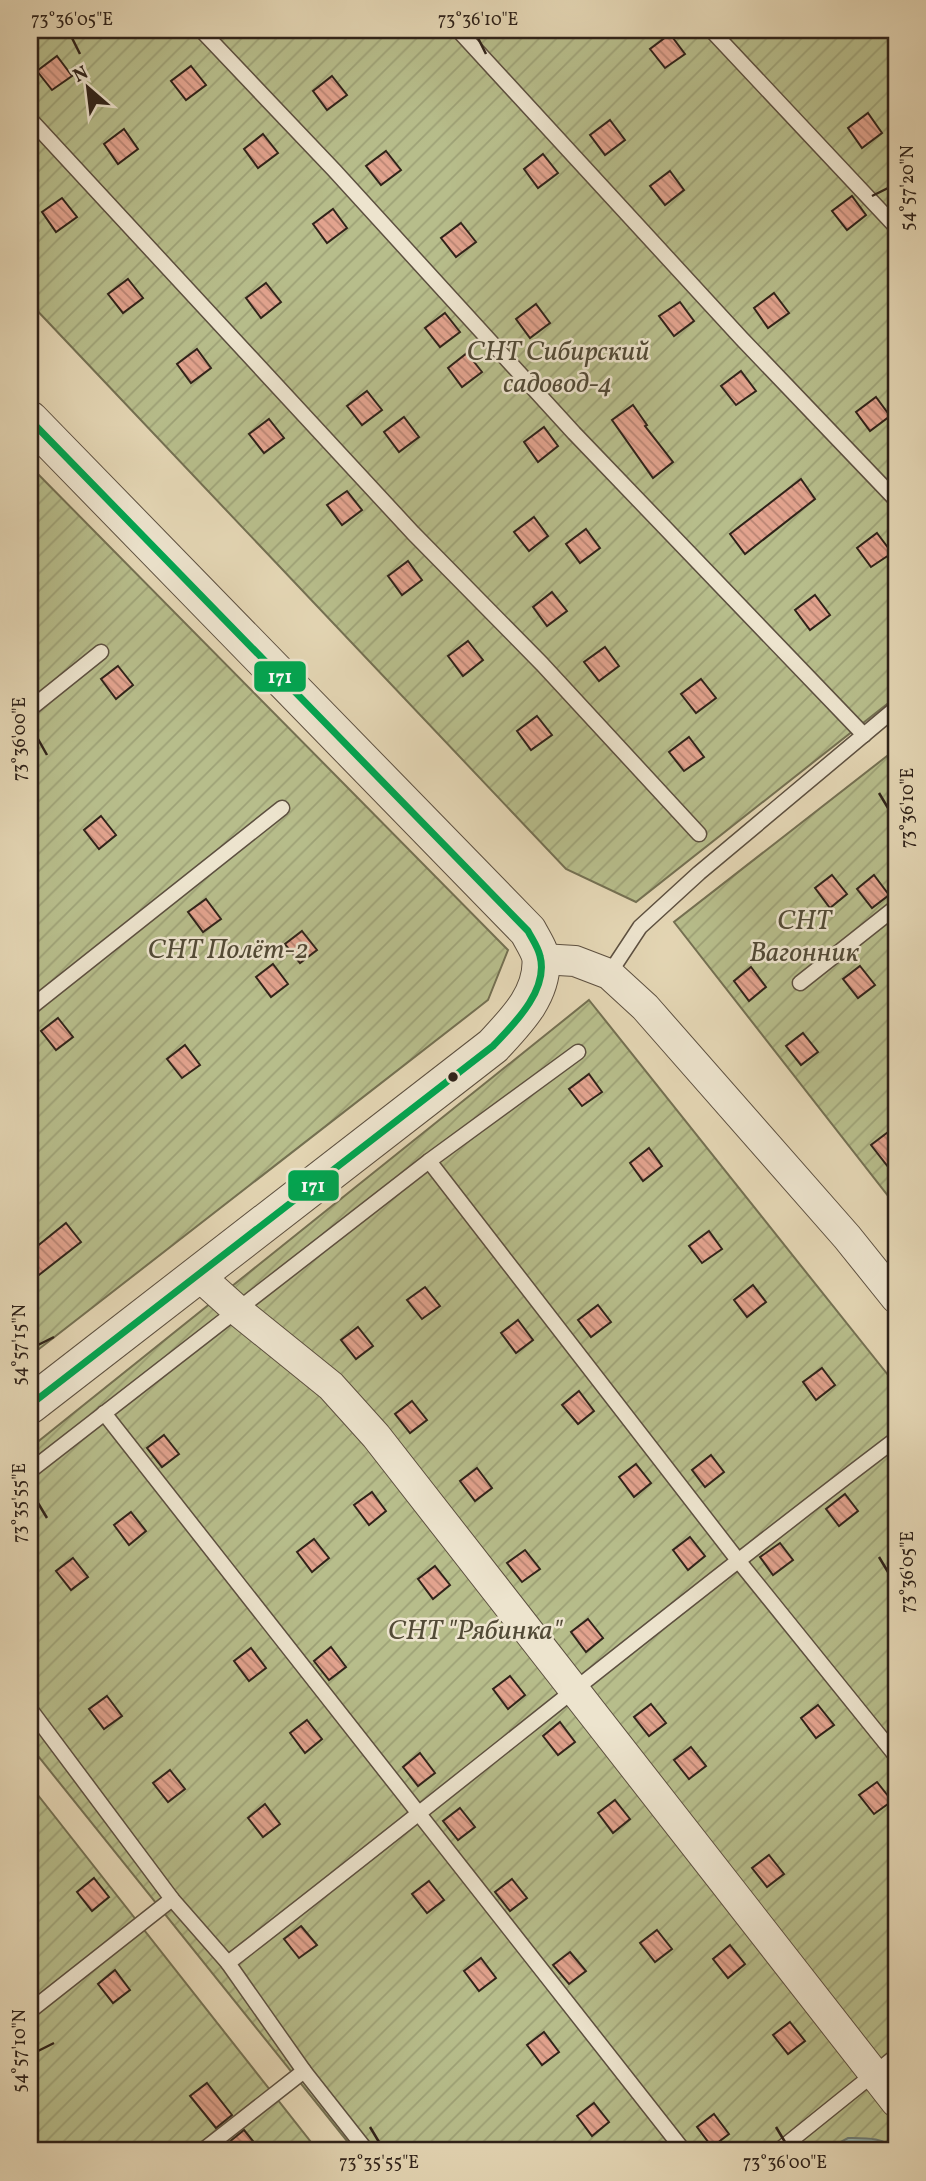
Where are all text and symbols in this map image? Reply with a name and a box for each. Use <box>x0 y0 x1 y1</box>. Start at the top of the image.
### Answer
text: 73°36'05"E <box>31 8 113 33</box>
text: 73°36'10"E <box>438 8 518 33</box>
north arrow <box>52 52 122 122</box>
text: N <box>69 60 93 89</box>
text: 54°57'20"N <box>896 145 921 231</box>
park label: СНТ Сибирский садовод-4 <box>467 333 649 404</box>
line badge: 171 <box>253 660 307 693</box>
text: 171 <box>268 665 292 691</box>
text: 73°36'00"E <box>8 697 33 781</box>
text: 73°36'10"E <box>896 768 921 848</box>
park label: СНТ Вагонник <box>749 902 860 973</box>
park label: СНТ Полёт-2 <box>148 931 308 970</box>
unlabelled marker <box>446 1070 460 1084</box>
line badge: 171 <box>287 1169 340 1202</box>
text: 171 <box>301 1174 325 1200</box>
text: 54°57'15"N <box>8 1304 33 1386</box>
text: 73°35'55"E <box>8 1463 33 1543</box>
text: 73°36'05"E <box>896 1531 921 1613</box>
park label: СНТ "Рябинка" <box>388 1612 564 1651</box>
text: 54°57'10"N <box>8 2009 33 2093</box>
text: 73°35'55"E <box>339 2151 419 2176</box>
text: 73°36'00"E <box>743 2151 827 2176</box>

